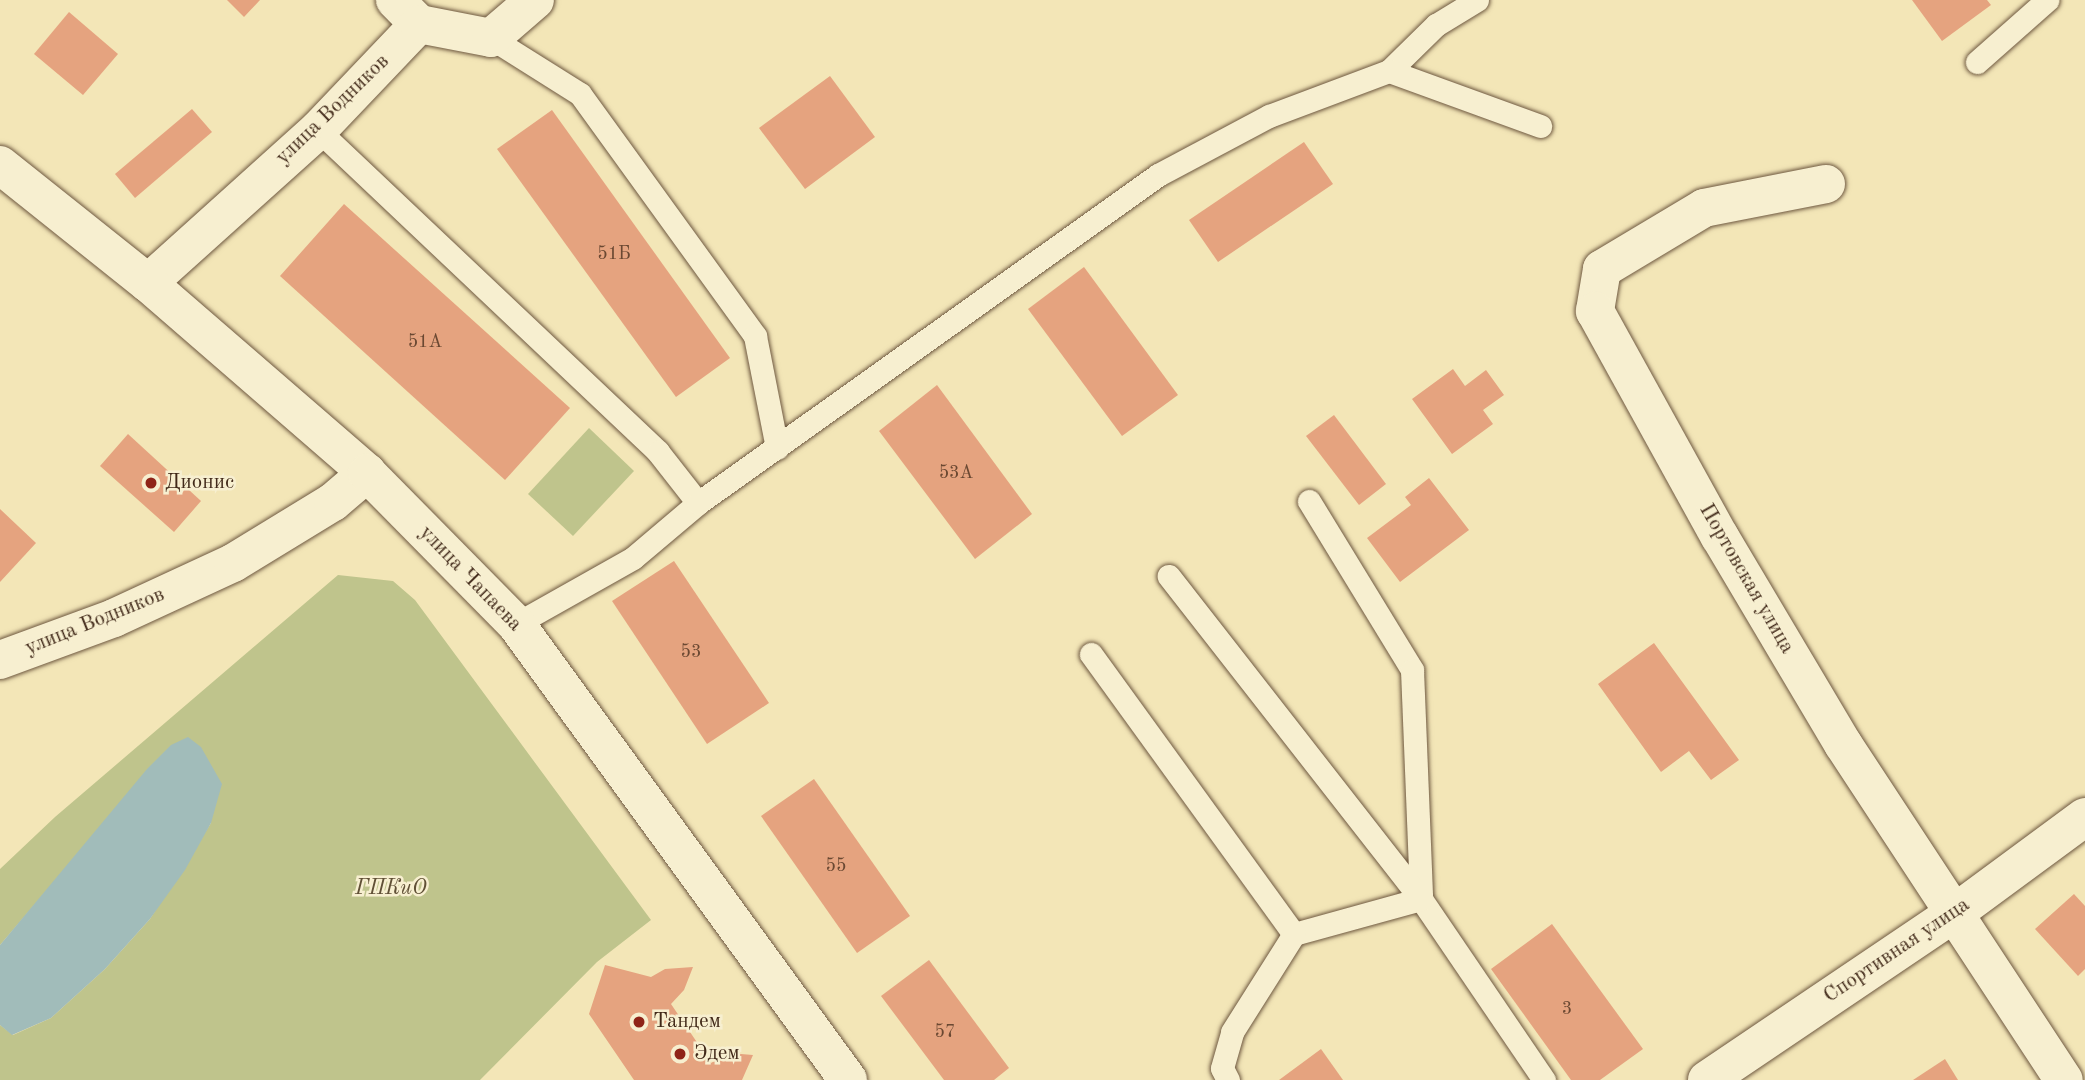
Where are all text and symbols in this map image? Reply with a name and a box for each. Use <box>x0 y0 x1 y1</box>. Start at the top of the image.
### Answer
street label: улица Водников <box>271 50 395 170</box>
house number: 51Б <box>597 243 631 265</box>
house number: 51А <box>408 331 442 353</box>
house number: 53А <box>939 462 973 484</box>
place label: Дионис <box>165 470 234 496</box>
marker: Дионис <box>143 475 159 491</box>
street label: Портовская улица <box>1693 500 1799 658</box>
street label: улица Чапаева <box>413 521 527 637</box>
street label: улица Водников <box>22 583 168 661</box>
house number: 53 <box>681 641 701 663</box>
house number: 55 <box>826 855 846 877</box>
park label: ГПКиО <box>355 876 427 902</box>
street label: Спортивная улица <box>1819 893 1975 1009</box>
house number: 3 <box>1562 998 1572 1020</box>
place label: Тандем <box>653 1009 721 1035</box>
marker: Тандем <box>631 1014 647 1030</box>
house number: 57 <box>935 1021 955 1043</box>
place label: Эдем <box>694 1041 739 1067</box>
marker: Эдем <box>672 1046 688 1062</box>

